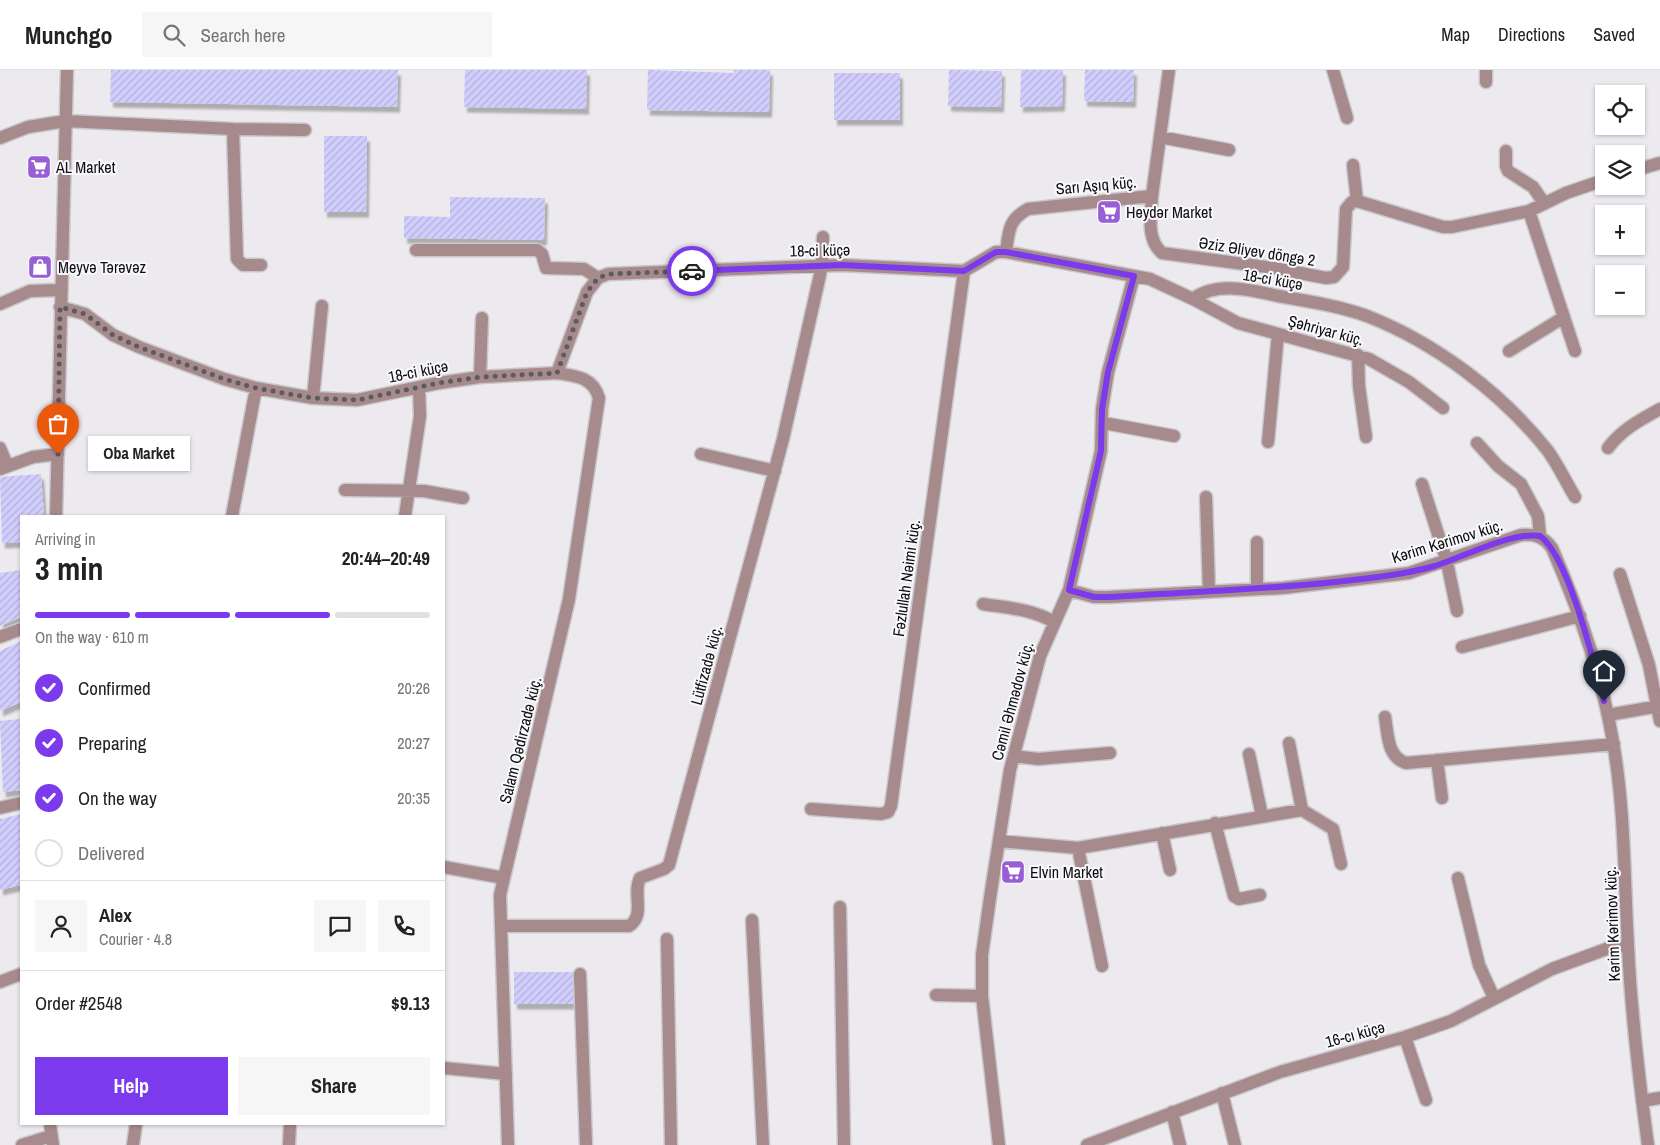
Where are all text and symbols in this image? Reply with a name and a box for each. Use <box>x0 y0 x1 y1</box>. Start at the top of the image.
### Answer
search box <box>142 12 492 57</box>
text: Munchgo <box>25 19 112 51</box>
icon: search <box>160 21 188 49</box>
text: Search here <box>200 22 285 48</box>
text: Map <box>1441 22 1470 47</box>
text: Directions <box>1498 22 1565 47</box>
text: Saved <box>1593 22 1635 47</box>
map controls <box>1595 85 1645 315</box>
button: locate <box>1595 85 1645 135</box>
button: layers <box>1595 145 1645 195</box>
supermarket icon: AL Market <box>26 154 52 180</box>
place label: AL Market <box>55 156 116 178</box>
street label: Sarı Aşıq küç. <box>1055 171 1137 199</box>
supermarket icon: Heydər Market <box>1096 199 1122 225</box>
place label: Heydər Market <box>1126 201 1212 223</box>
button: + <box>1595 205 1645 255</box>
street label: Əziz Əliyev döngə 2 <box>1197 231 1317 271</box>
street label: 18-ci küçə <box>790 238 850 262</box>
courier <box>667 246 717 296</box>
shop icon: Meyvə Tərəvəz <box>27 254 53 280</box>
place label: Meyvə Tərəvəz <box>58 256 146 278</box>
icon: car <box>678 257 706 285</box>
street label: 18-ci küçə <box>1241 263 1305 295</box>
button: − <box>1595 265 1645 315</box>
street label: Şəhriyar küç. <box>1286 309 1366 351</box>
street label: 18-ci küçə <box>386 354 450 388</box>
pin <box>37 403 79 454</box>
icon: bag <box>44 410 72 438</box>
callout: Oba Market <box>88 436 190 472</box>
text: Oba Market <box>103 442 175 464</box>
street label: Kərim Kərimov küç. <box>1389 514 1505 568</box>
street label: Fəzlullah Nəimi küç. <box>887 518 925 638</box>
text: Arriving in <box>35 528 96 550</box>
text: 20:44–20:49 <box>342 545 430 571</box>
text: 3 min <box>35 547 104 590</box>
street label: Lütfizadə küç. <box>685 623 727 707</box>
text: On the way · 610 m <box>35 626 149 648</box>
street label: Cəmil Əhmədov küç. <box>986 639 1038 763</box>
pin <box>1583 650 1625 701</box>
icon: home <box>1590 657 1618 685</box>
icon: check <box>35 674 63 702</box>
street label: Salam Qədirzadə küç. <box>494 674 546 806</box>
text: Confirmed <box>78 675 151 701</box>
text: 20:26 <box>397 677 430 699</box>
icon: check <box>35 729 63 757</box>
text: Preparing <box>78 730 146 756</box>
text: 20:27 <box>397 732 430 754</box>
icon: check <box>35 784 63 812</box>
text: On the way <box>78 785 157 811</box>
text: 20:35 <box>397 787 430 809</box>
text: Delivered <box>78 840 145 866</box>
supermarket icon: Elvin Market <box>1000 859 1026 885</box>
place label: Elvin Market <box>1030 861 1103 883</box>
street label: Kərim Kərimov küç. <box>1599 866 1625 982</box>
button: person <box>35 900 87 952</box>
button: chat <box>314 900 366 952</box>
button: phone <box>378 900 430 952</box>
text: Alex <box>99 902 132 928</box>
text: Courier · 4.8 <box>99 928 172 950</box>
text: Order #2548 <box>35 990 122 1016</box>
text: $9.13 <box>391 990 430 1016</box>
street label: 16-cı küçə <box>1323 1016 1387 1052</box>
button: Help <box>35 1057 228 1115</box>
button: Share <box>238 1057 430 1115</box>

